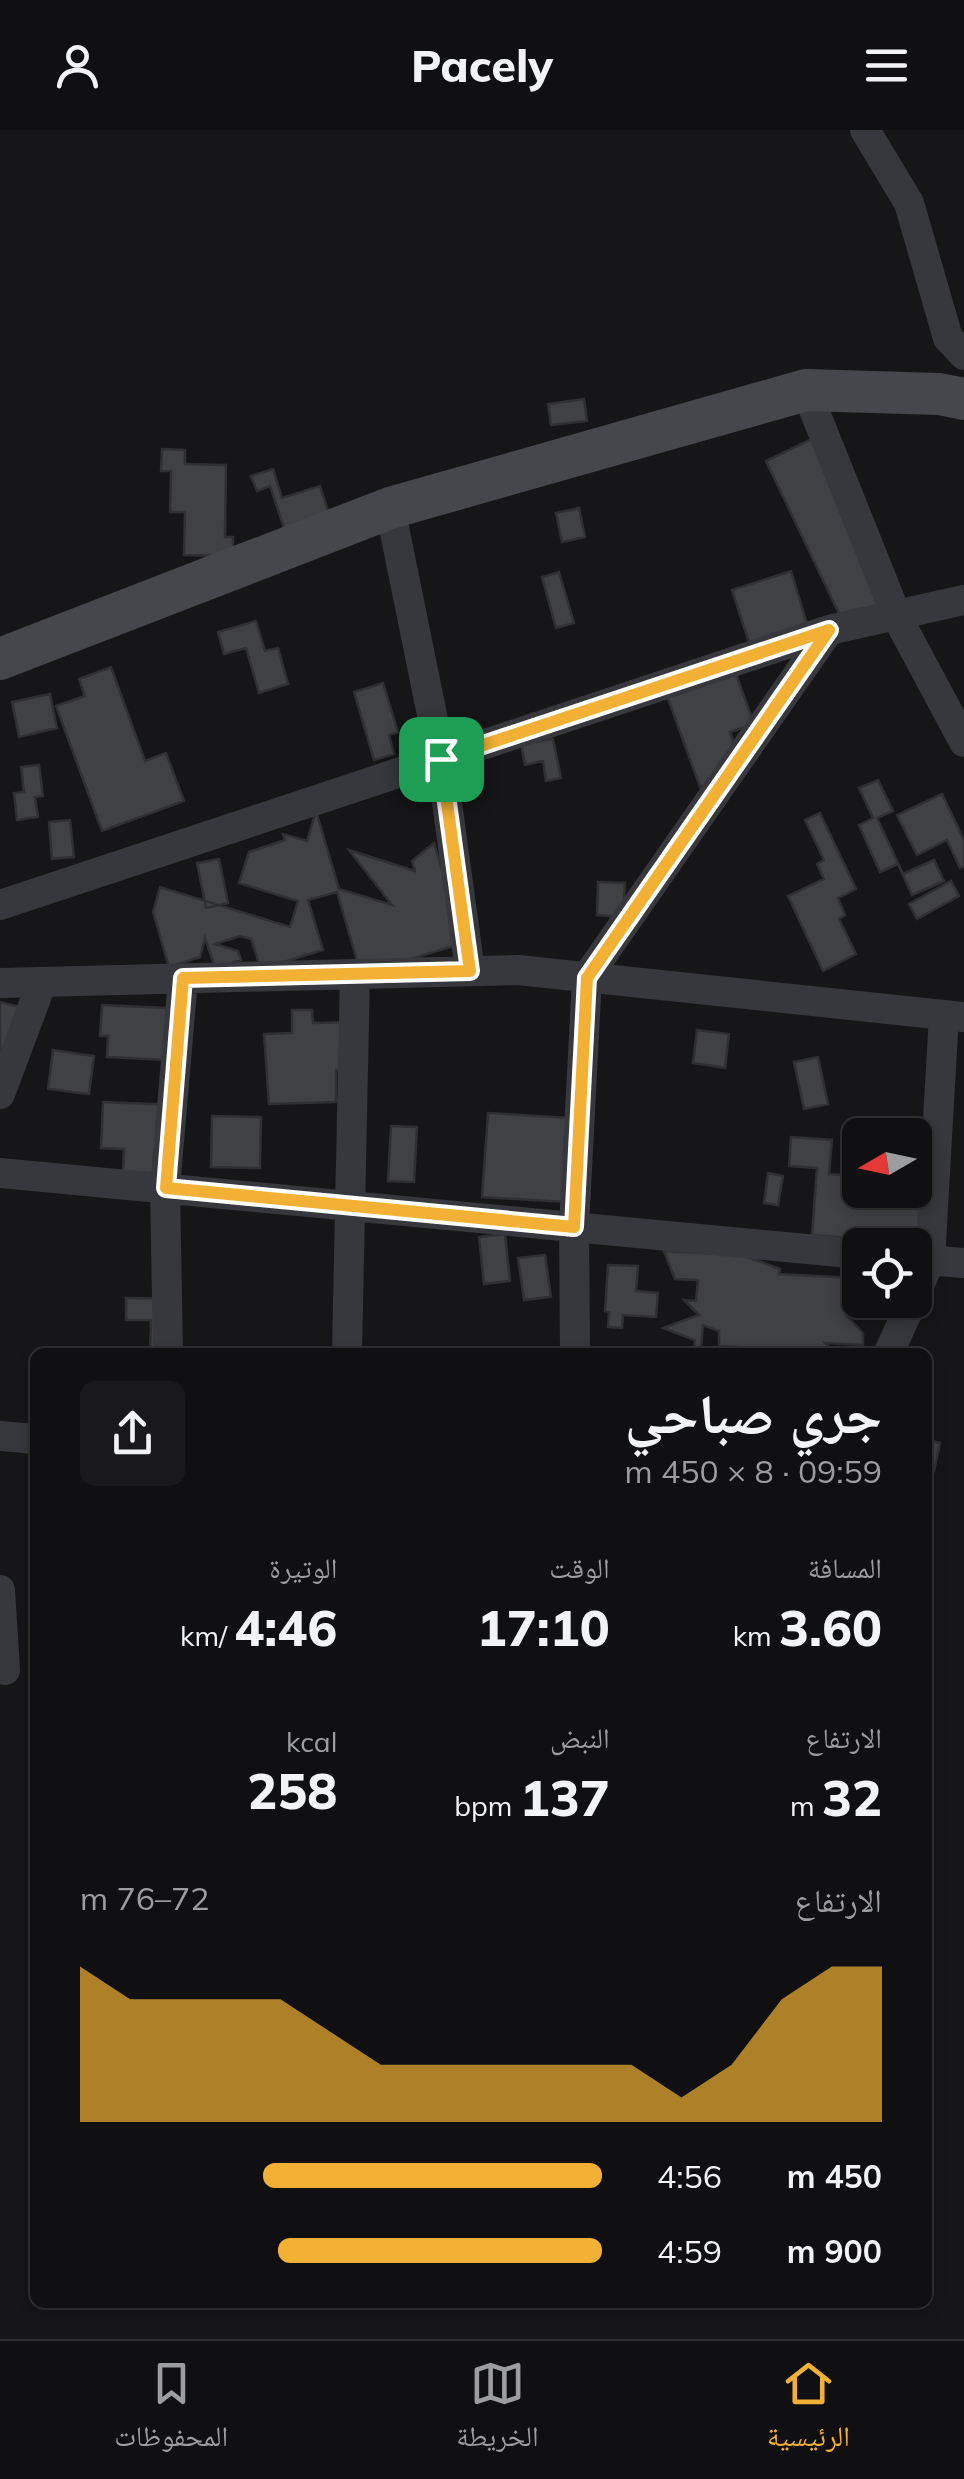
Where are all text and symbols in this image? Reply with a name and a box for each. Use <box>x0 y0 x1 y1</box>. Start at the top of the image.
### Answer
text: Pacely <box>411 37 553 93</box>
icon: person <box>50 38 105 93</box>
icon: menu <box>859 38 914 93</box>
pin <box>399 717 484 802</box>
icon: arrive <box>414 732 469 787</box>
north arrow <box>842 1118 932 1208</box>
map controls <box>842 1118 932 1318</box>
button: locate <box>842 1228 932 1318</box>
text: جري صباحي <box>625 1379 882 1448</box>
button: share <box>80 1381 185 1486</box>
text: 09:59 · 8 × 450 m <box>625 1451 882 1491</box>
text: الوتيرة <box>269 1550 337 1585</box>
text: الوقت <box>549 1550 610 1585</box>
text: المسافة <box>808 1550 882 1585</box>
text: 4:46 <box>234 1596 337 1659</box>
text: 17:10 <box>477 1596 610 1659</box>
text: 3.60 <box>779 1596 882 1659</box>
text: /km <box>180 1618 234 1653</box>
text: km <box>733 1618 779 1653</box>
text: النبض <box>550 1720 610 1755</box>
text: الارتفاع <box>806 1720 882 1755</box>
text: kcal <box>286 1724 337 1759</box>
text: 258 <box>247 1759 337 1822</box>
text: 137 <box>520 1766 610 1829</box>
text: 32 <box>822 1766 882 1829</box>
text: bpm <box>454 1788 520 1823</box>
text: m <box>790 1788 822 1823</box>
text: 72–76 m <box>80 1878 209 1918</box>
text: الارتفاع <box>795 1880 882 1920</box>
text: 4:56 <box>657 2156 722 2196</box>
text: 450 m <box>787 2156 882 2196</box>
text: 4:59 <box>657 2231 722 2271</box>
text: 900 m <box>787 2231 882 2271</box>
tab: المحفوظات <box>114 2356 228 2464</box>
tab: الخريطة <box>456 2356 539 2464</box>
tab: الرئيسية <box>767 2356 850 2464</box>

